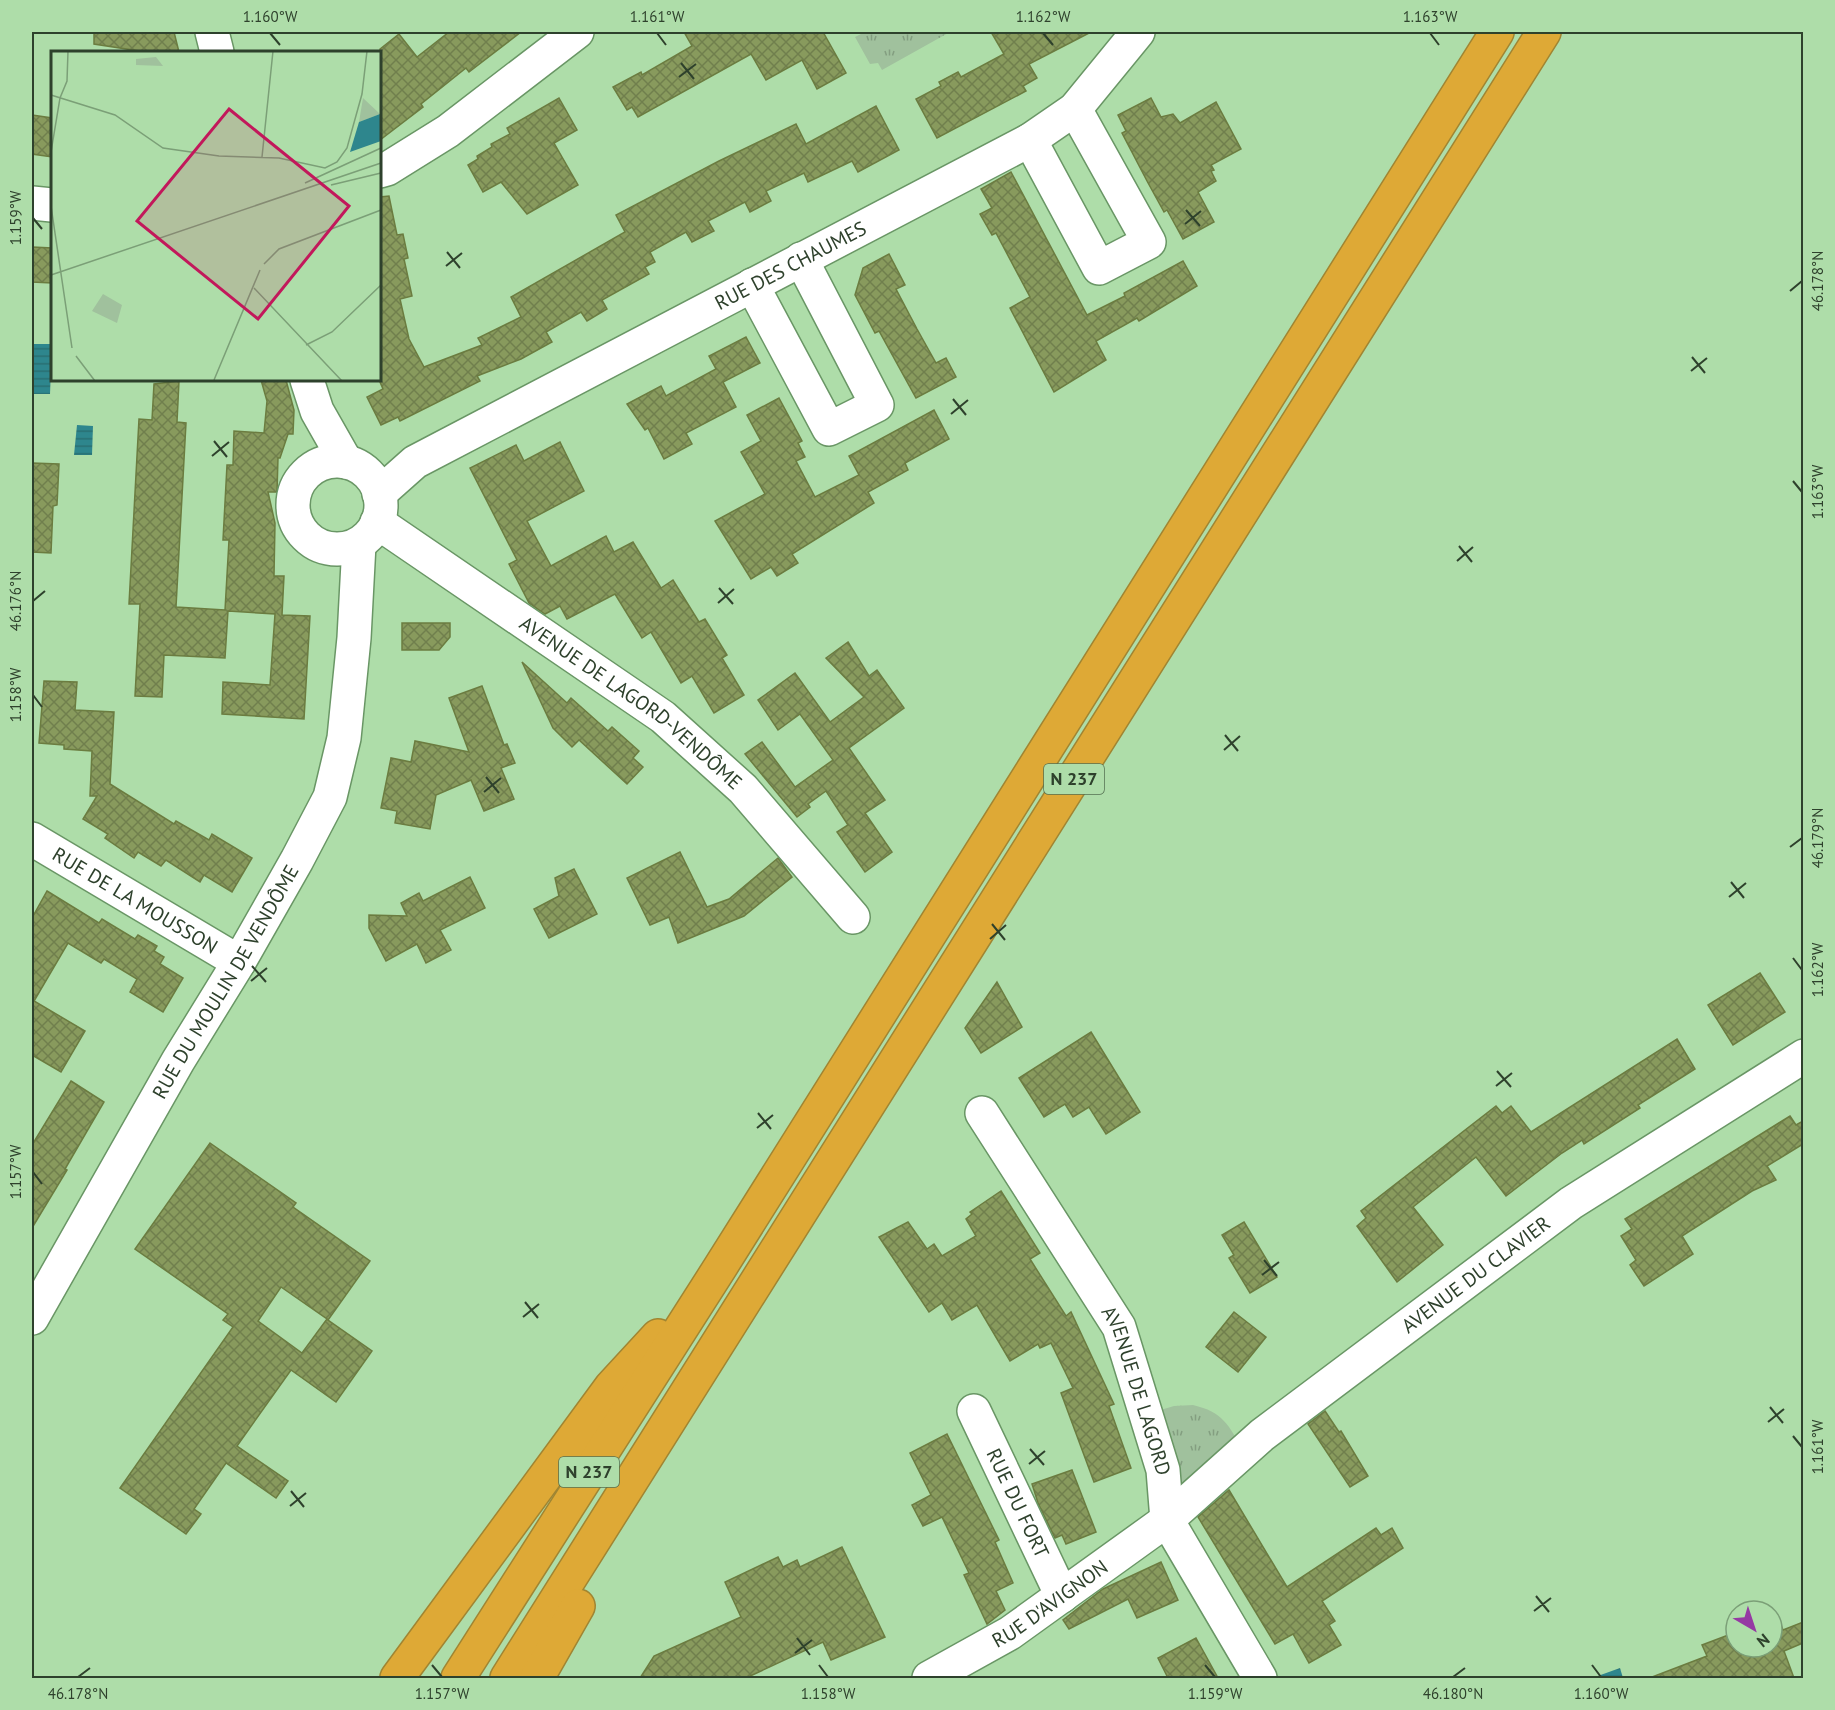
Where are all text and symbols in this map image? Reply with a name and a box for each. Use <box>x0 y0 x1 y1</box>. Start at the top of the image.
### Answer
text: 1.160°W <box>243 7 298 26</box>
text: 1.161°W <box>630 7 685 26</box>
text: 1.162°W <box>1016 7 1071 26</box>
text: 1.163°W <box>1403 7 1458 26</box>
inset map <box>51 51 381 381</box>
text: 1.159°W <box>6 190 25 245</box>
street label: RUE DES CHAUMES <box>710 215 871 316</box>
text: 46.178°N <box>1808 251 1827 311</box>
text: 1.163°W <box>1808 464 1827 519</box>
text: 46.176°N <box>6 571 25 631</box>
street label: AVENUE DE LAGORD-VENDÔME <box>515 610 748 795</box>
text: 1.158°W <box>6 667 25 722</box>
road number: N 237 <box>1044 764 1104 794</box>
text: 46.179°N <box>1808 808 1827 868</box>
street label: RUE DE LA MOUSSON <box>48 841 223 959</box>
street label: RUE DU MOULIN DE VENDÔME <box>146 860 305 1103</box>
text: 1.162°W <box>1808 942 1827 997</box>
text: 1.157°W <box>6 1144 25 1199</box>
street label: AVENUE DU CLAVIER <box>1396 1210 1556 1339</box>
street label: AVENUE DE LAGORD <box>1096 1301 1177 1479</box>
text: 1.161°W <box>1808 1419 1827 1474</box>
street label: RUE DU FORT <box>981 1444 1055 1562</box>
road number: N 237 <box>559 1457 619 1487</box>
street label: RUE D'AVIGNON <box>987 1554 1113 1653</box>
north arrow <box>1724 1599 1784 1659</box>
text: N <box>1753 1630 1774 1652</box>
text: 46.178°N <box>48 1684 108 1703</box>
text: 1.157°W <box>415 1684 470 1703</box>
text: 1.158°W <box>801 1684 856 1703</box>
text: 1.159°W <box>1188 1684 1243 1703</box>
text: 46.180°N <box>1423 1684 1483 1703</box>
text: 1.160°W <box>1574 1684 1629 1703</box>

